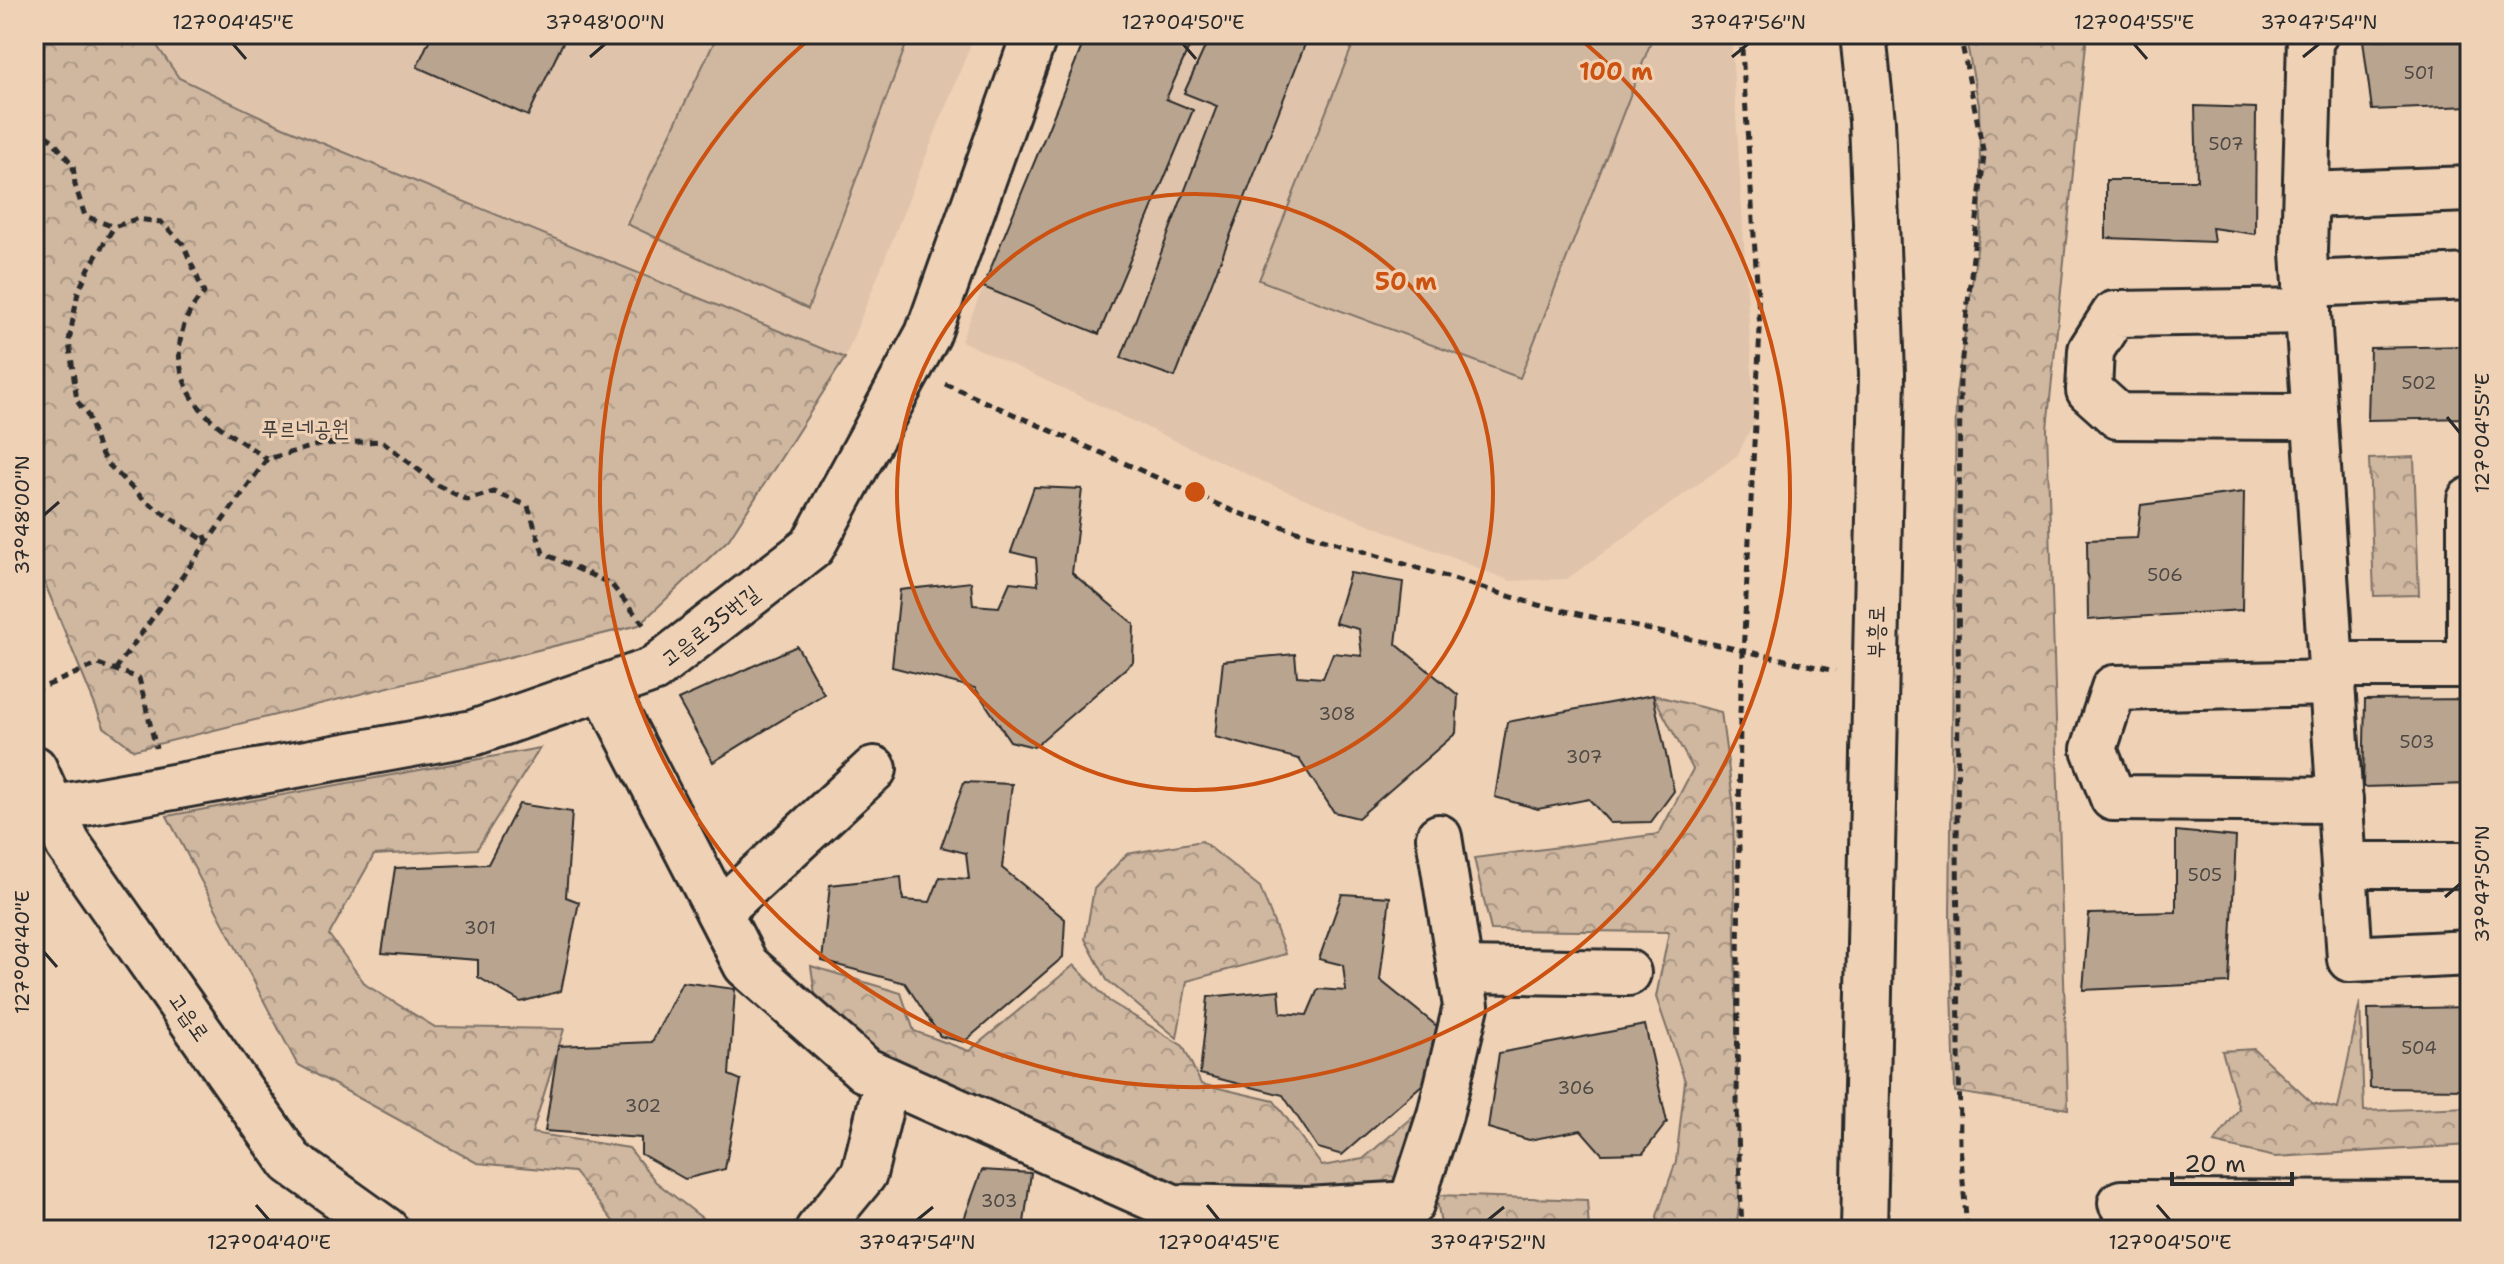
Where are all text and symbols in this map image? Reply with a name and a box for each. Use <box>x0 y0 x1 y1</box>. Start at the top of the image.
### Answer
text: 127°04'45"E <box>172 9 294 35</box>
text: 37°48'00"N <box>545 9 665 35</box>
text: 127°04'50"E <box>1121 9 1245 35</box>
text: 37°47'56"N <box>1690 9 1806 35</box>
text: 127°04'55"E <box>2074 9 2194 35</box>
text: 37°47'54"N <box>2261 9 2377 35</box>
text: 100 m <box>1579 56 1653 88</box>
house number: 501 <box>2404 61 2434 85</box>
house number: 507 <box>2208 132 2244 156</box>
text: 50 m <box>1375 266 1437 298</box>
house number: 502 <box>2402 371 2436 395</box>
text: 127°04'55"E <box>2469 373 2495 493</box>
park label: 푸르네공원 <box>261 414 349 443</box>
text: 37°48'00"N <box>9 455 35 575</box>
centre of rings <box>1181 478 1209 506</box>
house number: 506 <box>2147 563 2183 587</box>
street label: 고읍로35번길 <box>655 578 765 673</box>
street label: 부흥로 <box>1861 605 1891 659</box>
house number: 308 <box>1318 702 1356 726</box>
house number: 503 <box>2399 730 2435 754</box>
house number: 307 <box>1566 745 1602 769</box>
text: 37°47'50"N <box>2469 825 2495 943</box>
house number: 505 <box>2188 863 2222 887</box>
text: 127°04'40"E <box>9 890 35 1014</box>
house number: 301 <box>464 916 496 940</box>
street label: 고읍로 <box>162 987 216 1047</box>
house number: 504 <box>2401 1036 2437 1060</box>
house number: 306 <box>1557 1076 1595 1100</box>
house number: 302 <box>625 1094 661 1118</box>
scale bar <box>2172 1136 2292 1186</box>
text: 20 m <box>2184 1148 2246 1180</box>
house number: 303 <box>981 1189 1017 1213</box>
text: 127°04'40"E <box>207 1229 331 1255</box>
text: 37°47'54"N <box>859 1229 975 1255</box>
text: 127°04'45"E <box>1158 1229 1280 1255</box>
text: 37°47'52"N <box>1430 1229 1546 1255</box>
text: 127°04'50"E <box>2108 1229 2232 1255</box>

